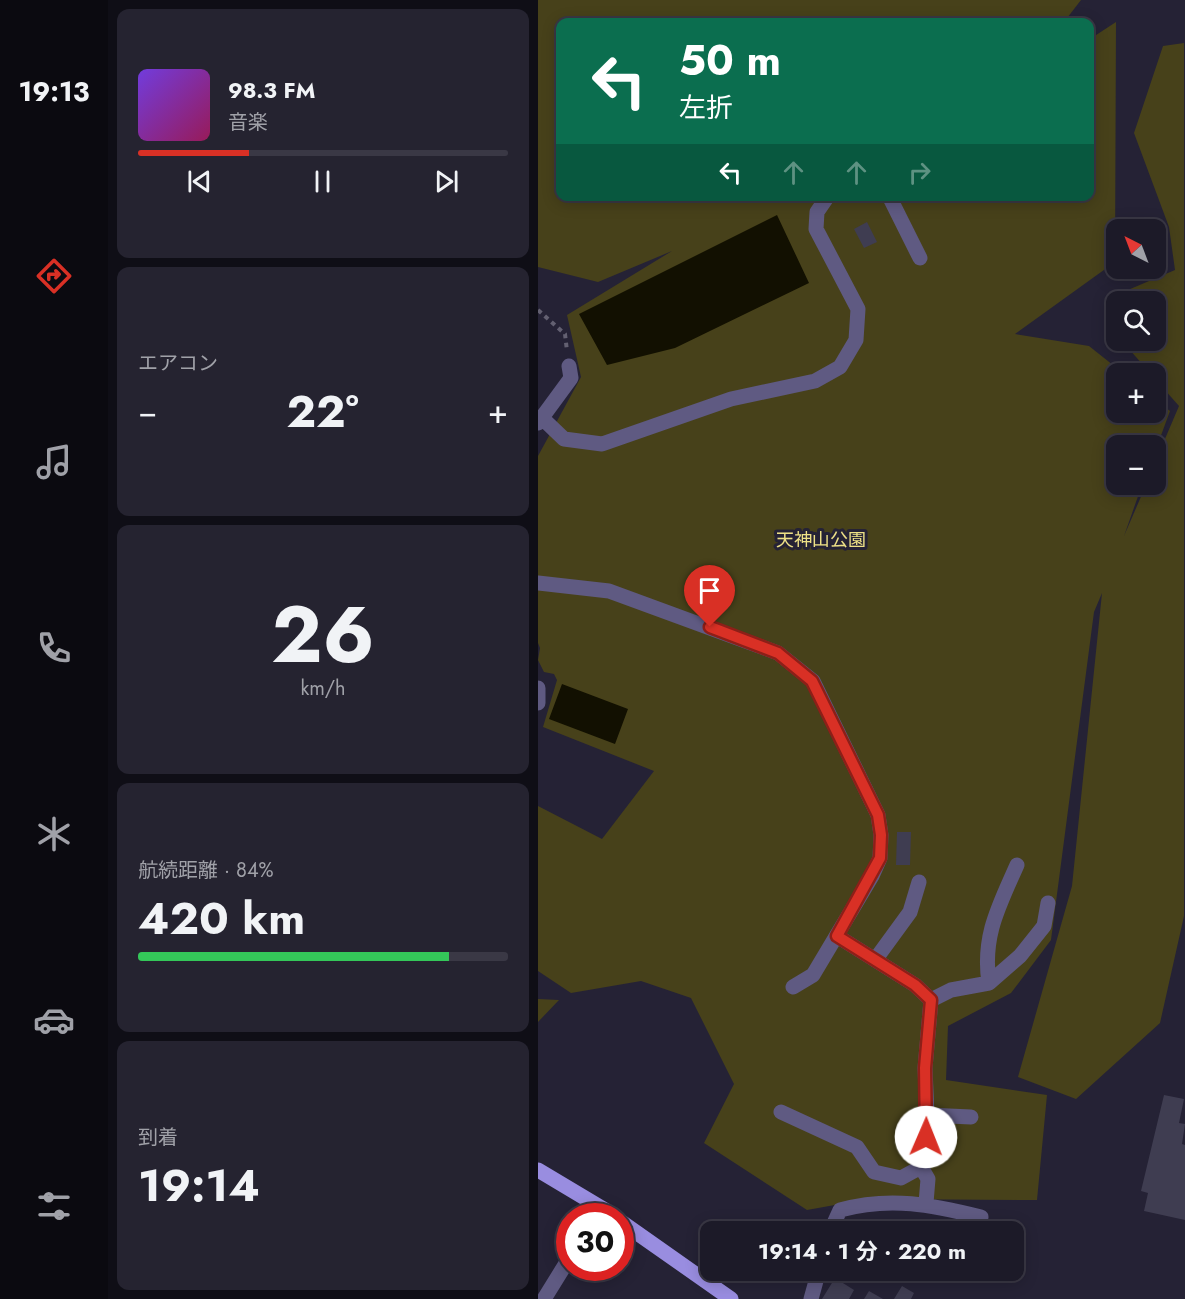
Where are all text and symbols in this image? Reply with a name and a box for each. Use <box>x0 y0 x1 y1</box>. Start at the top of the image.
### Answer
text: 50 m <box>679 30 781 91</box>
icon: left <box>580 42 658 120</box>
text: 19:13 <box>18 72 90 111</box>
text: 98.3 FM <box>228 74 315 106</box>
text: 左折 <box>679 88 733 127</box>
text: 音楽 <box>228 108 268 137</box>
icon: left <box>714 156 747 189</box>
icon: ahead <box>777 156 810 189</box>
icon: ahead <box>840 156 873 189</box>
icon: right <box>903 156 936 189</box>
icon: previous <box>183 165 216 198</box>
icon: pause <box>306 165 339 198</box>
icon: next <box>430 165 463 198</box>
north arrow <box>1106 219 1166 279</box>
map controls <box>1106 219 1166 495</box>
icon: directions <box>33 255 75 297</box>
button: search <box>1106 291 1166 351</box>
text: エアコン <box>138 349 218 378</box>
button: + <box>1106 363 1166 423</box>
text: 22° <box>286 379 359 444</box>
text: − <box>138 388 157 435</box>
text: + <box>488 388 508 435</box>
button: − <box>1106 435 1166 495</box>
icon: music <box>33 441 75 483</box>
park label: 天神山公園 <box>776 527 866 553</box>
pin <box>684 565 735 627</box>
icon: arrive <box>693 574 726 607</box>
text: 26 <box>271 579 375 691</box>
icon: phone <box>33 627 75 669</box>
text: km/h <box>300 674 346 703</box>
icon: climate <box>33 813 75 855</box>
text: 航続距離 · 84% <box>138 856 274 885</box>
text: 420 km <box>138 886 305 951</box>
icon: car <box>33 999 75 1041</box>
position arrow <box>894 1105 958 1169</box>
text: 到着 <box>138 1123 178 1152</box>
text: 19:14 <box>138 1153 260 1218</box>
icon: filters <box>33 1185 75 1227</box>
speed limit sign: 30 <box>556 1203 634 1281</box>
text: 19:14 · 1 分 · 220 m <box>758 1235 966 1267</box>

